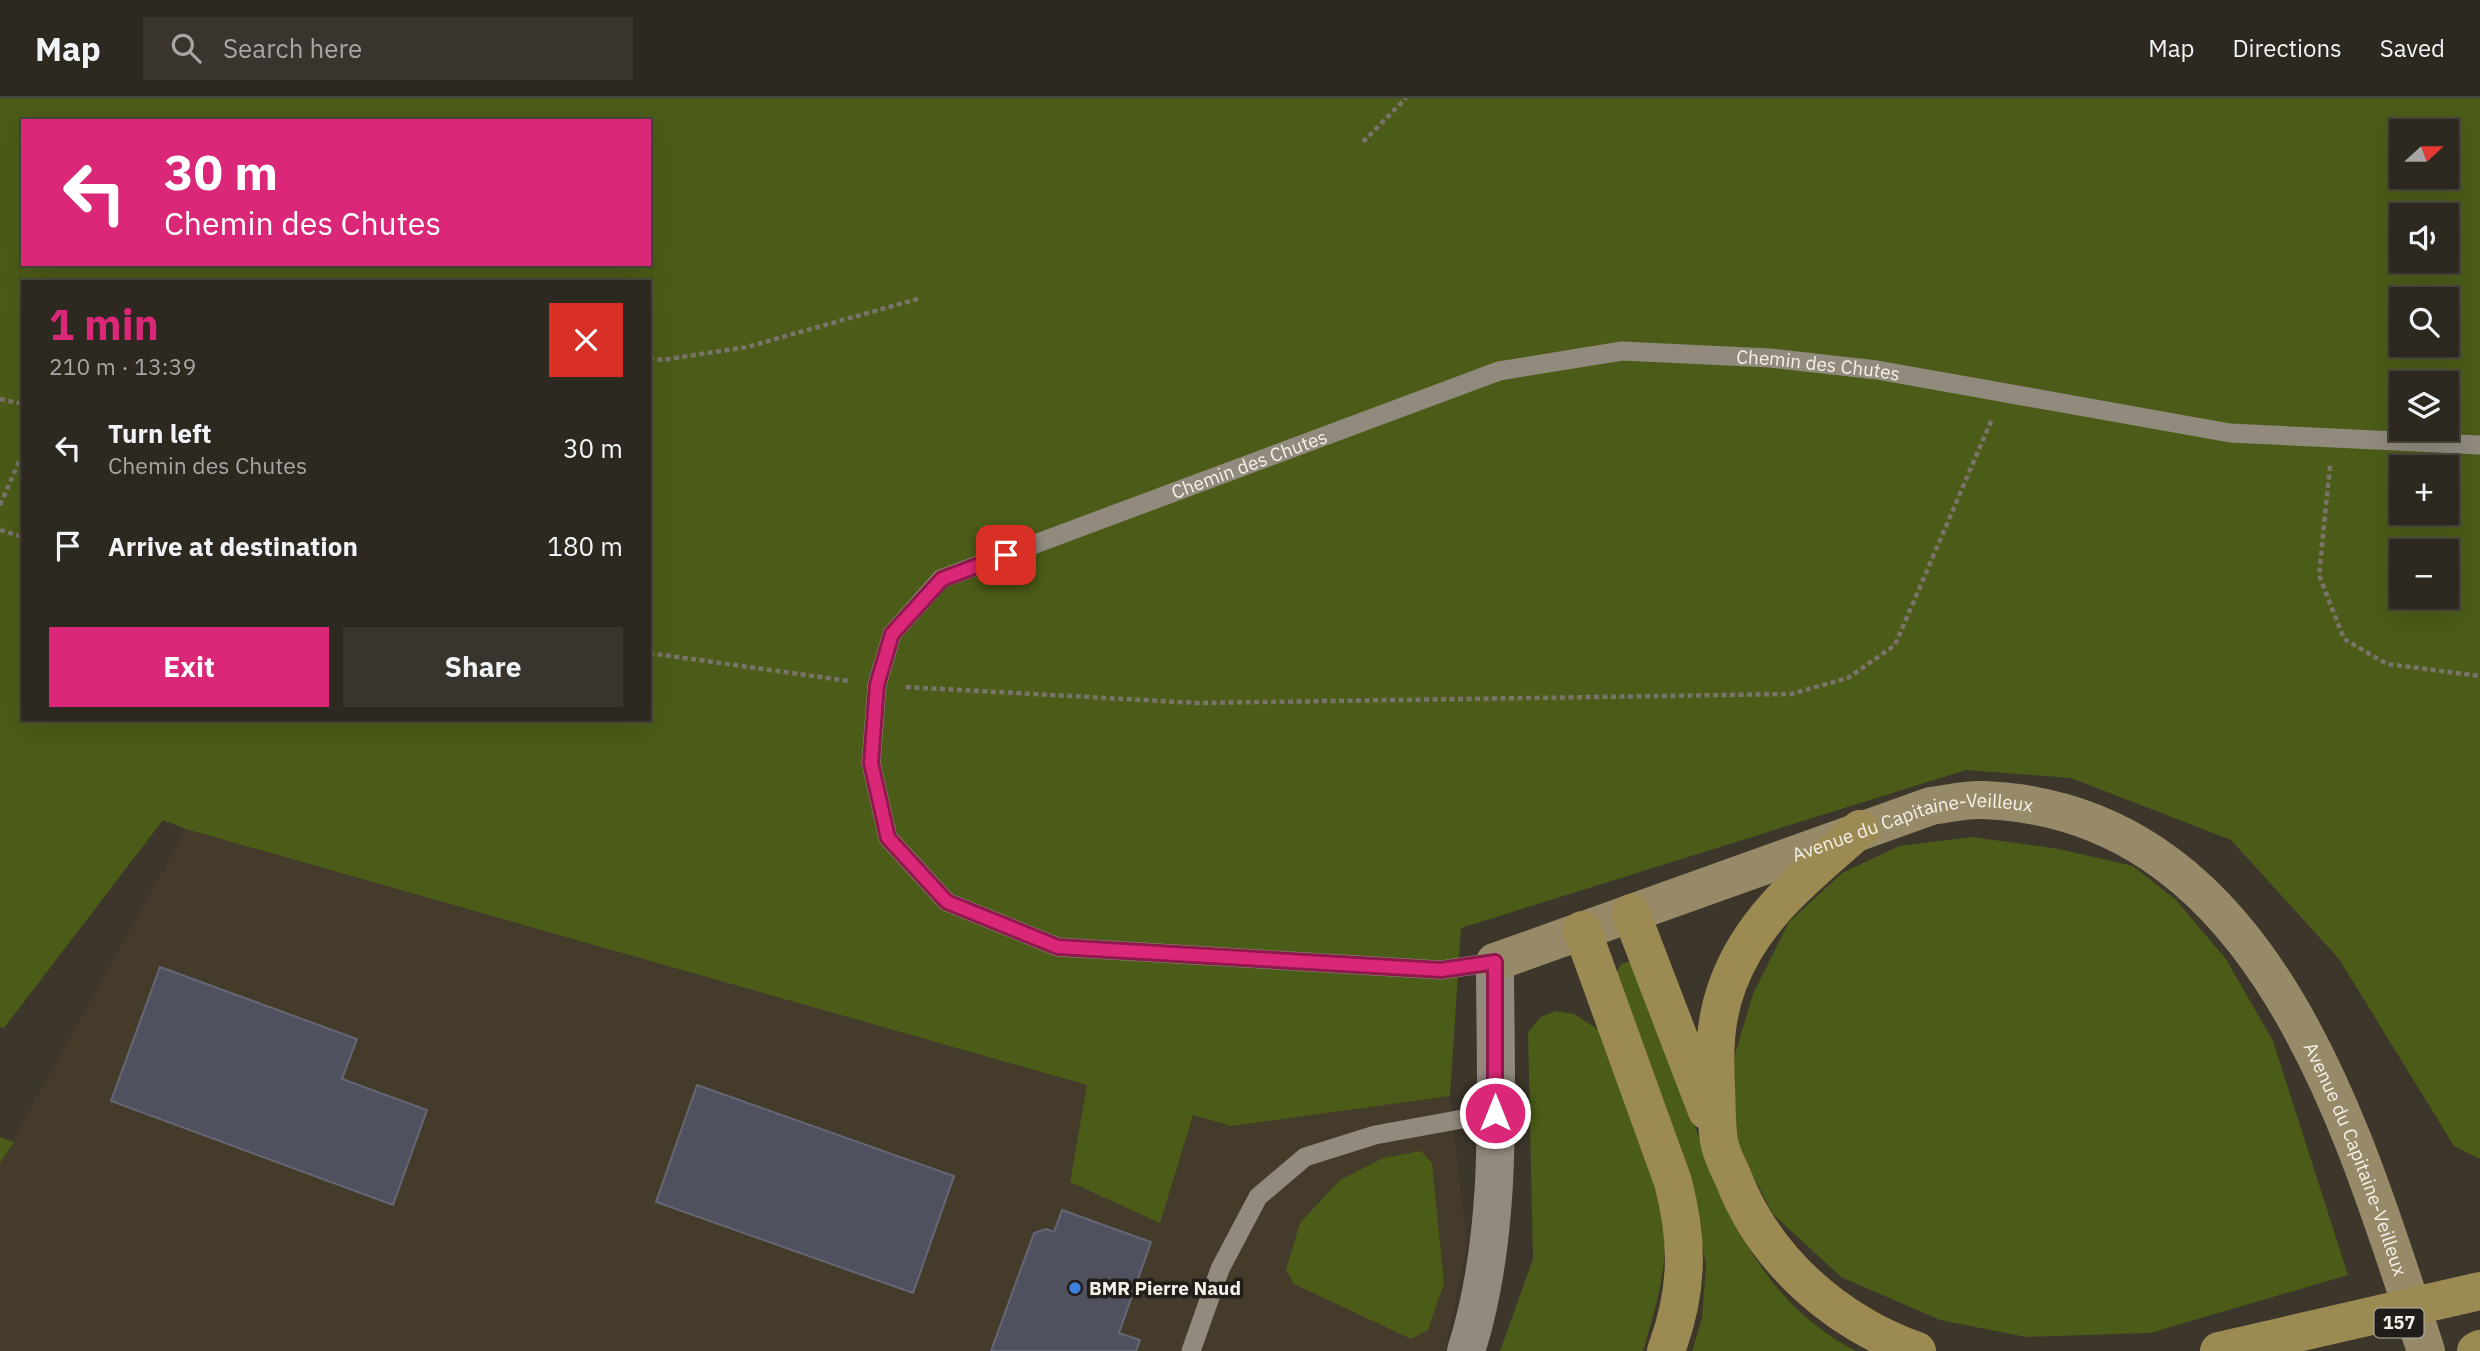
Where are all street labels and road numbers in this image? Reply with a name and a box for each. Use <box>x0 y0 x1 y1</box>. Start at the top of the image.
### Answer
street label: Chemin des Chutes <box>1736 344 1902 386</box>
street label: Chemin des Chutes <box>1168 424 1331 504</box>
street label: Avenue du Capitaine-Veilleux <box>1789 788 2035 867</box>
street label: Avenue du Capitaine-Veilleux <box>2298 1038 2413 1279</box>
road number: 157 <box>2374 1308 2424 1338</box>

